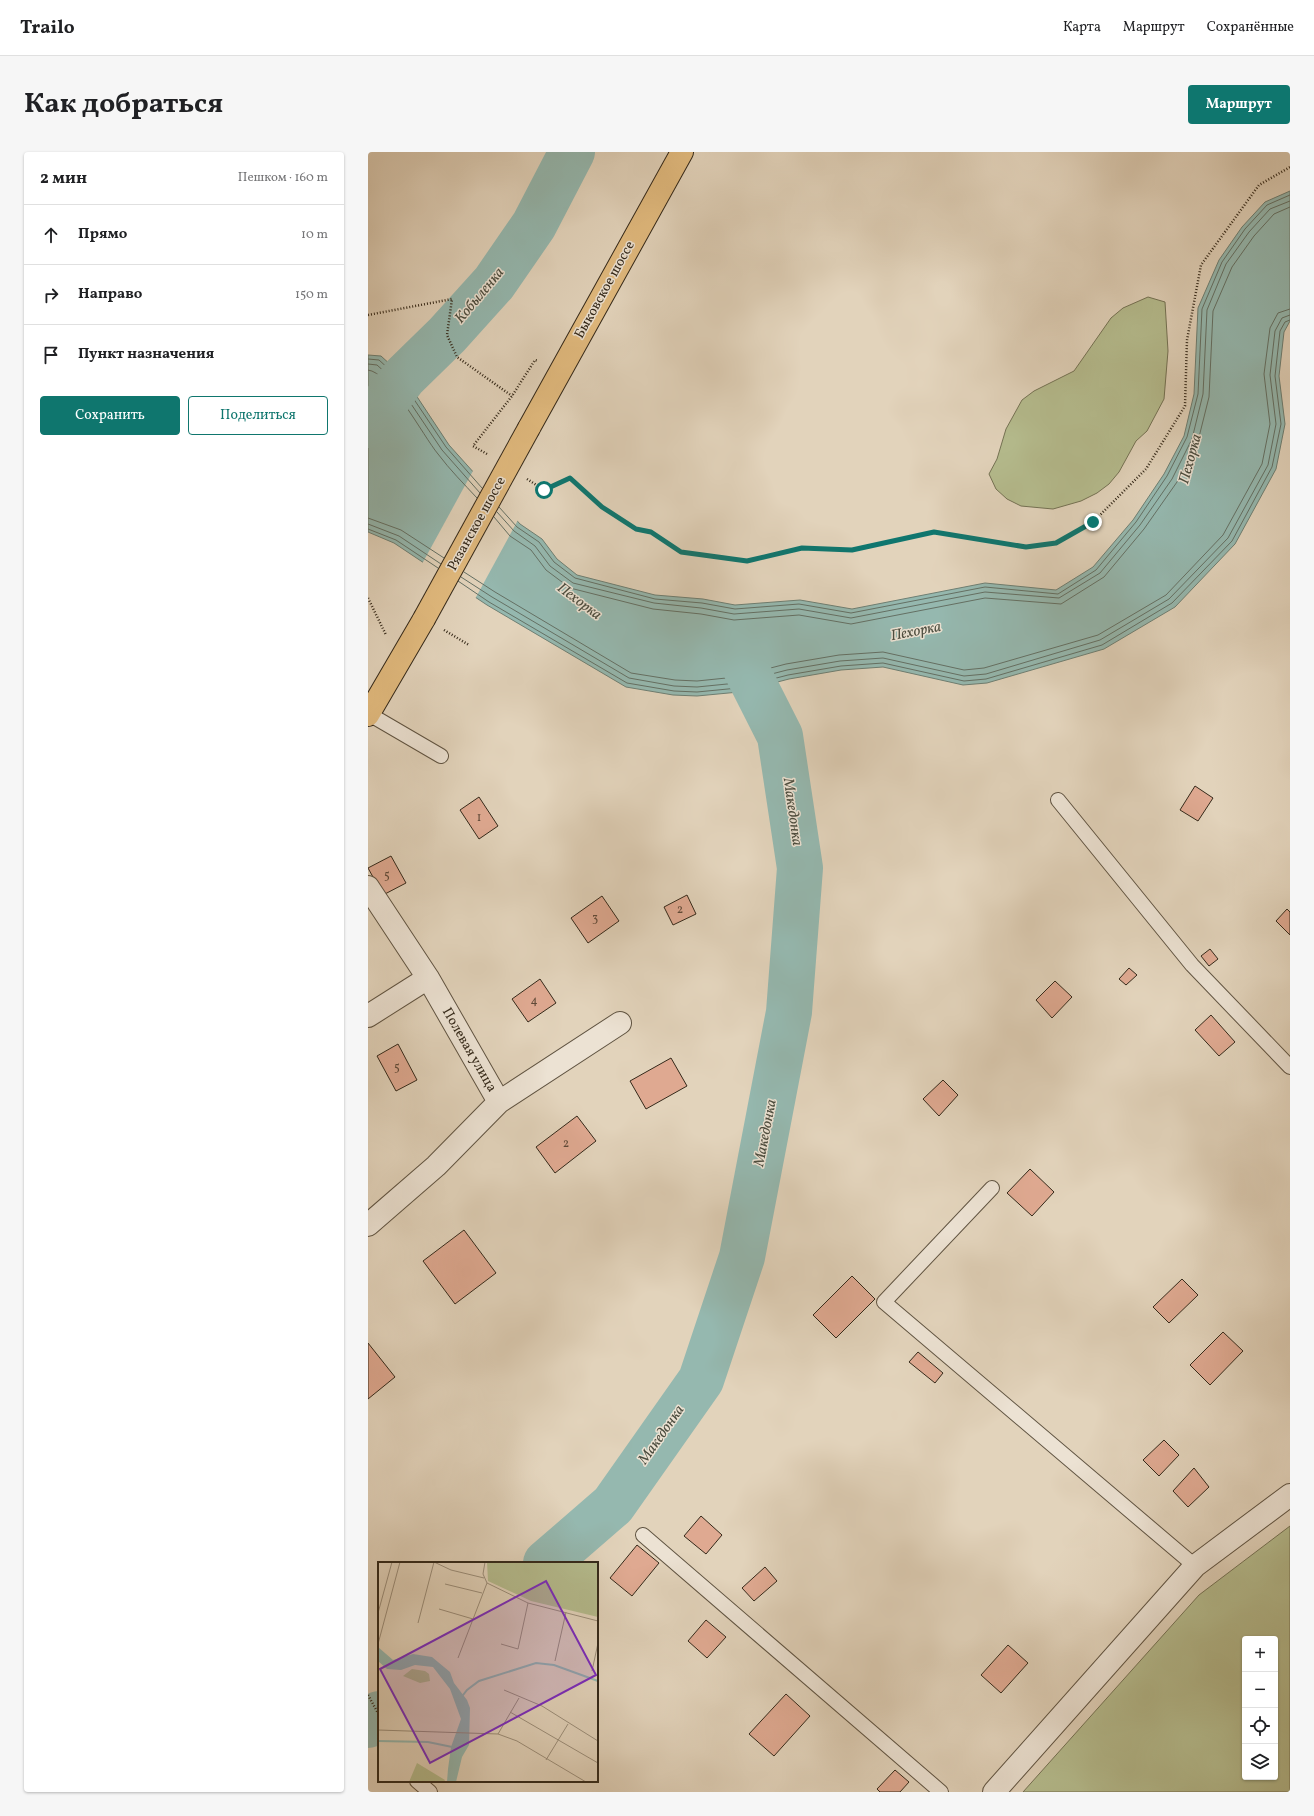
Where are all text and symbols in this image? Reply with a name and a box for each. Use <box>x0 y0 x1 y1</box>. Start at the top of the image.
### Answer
text: Trailo <box>20 15 75 41</box>
text: Карта <box>1063 18 1101 37</box>
text: Маршрут <box>1123 18 1185 37</box>
text: Сохранённые <box>1207 18 1294 37</box>
text: Как добраться <box>24 85 223 124</box>
button: Маршрут <box>1188 85 1290 124</box>
text: 2 мин <box>40 167 87 190</box>
text: Пешком · 160 m <box>238 169 328 187</box>
icon: ahead <box>40 224 62 246</box>
text: Прямо <box>78 224 127 245</box>
text: 10 m <box>301 226 328 244</box>
street label: Быковское шоссе <box>570 237 640 342</box>
water label: Кобыленка <box>450 263 510 329</box>
icon: right <box>40 284 62 306</box>
text: Направо <box>78 284 142 305</box>
text: 150 m <box>295 286 328 304</box>
icon: arrive <box>40 344 62 366</box>
text: Пункт назначения <box>78 344 214 365</box>
button: Сохранить <box>40 396 180 435</box>
button: Поделиться <box>188 396 328 435</box>
water label: Пехорка <box>1174 432 1208 486</box>
street label: Рязанское шоссе <box>443 473 511 574</box>
route start <box>535 481 553 499</box>
route end <box>1084 513 1102 531</box>
water label: Пехорка <box>552 578 606 626</box>
water label: Пехорка <box>889 617 943 647</box>
water label: Македонка <box>777 776 807 847</box>
house number: 1 <box>477 810 481 826</box>
house number: 5 <box>384 868 390 884</box>
house number: 2 <box>677 902 683 918</box>
house number: 3 <box>592 911 598 927</box>
house number: 4 <box>530 993 538 1009</box>
street label: Полевая улица <box>437 1004 501 1096</box>
house number: 5 <box>394 1060 400 1076</box>
water label: Македонка <box>749 1098 783 1169</box>
house number: 2 <box>563 1136 569 1152</box>
water label: Македонка <box>633 1401 690 1470</box>
inset map <box>378 1562 598 1782</box>
map controls <box>1242 1636 1278 1780</box>
button: + <box>1242 1636 1278 1672</box>
button: − <box>1242 1672 1278 1708</box>
button: locate <box>1242 1708 1278 1744</box>
button: layers <box>1242 1744 1278 1780</box>

